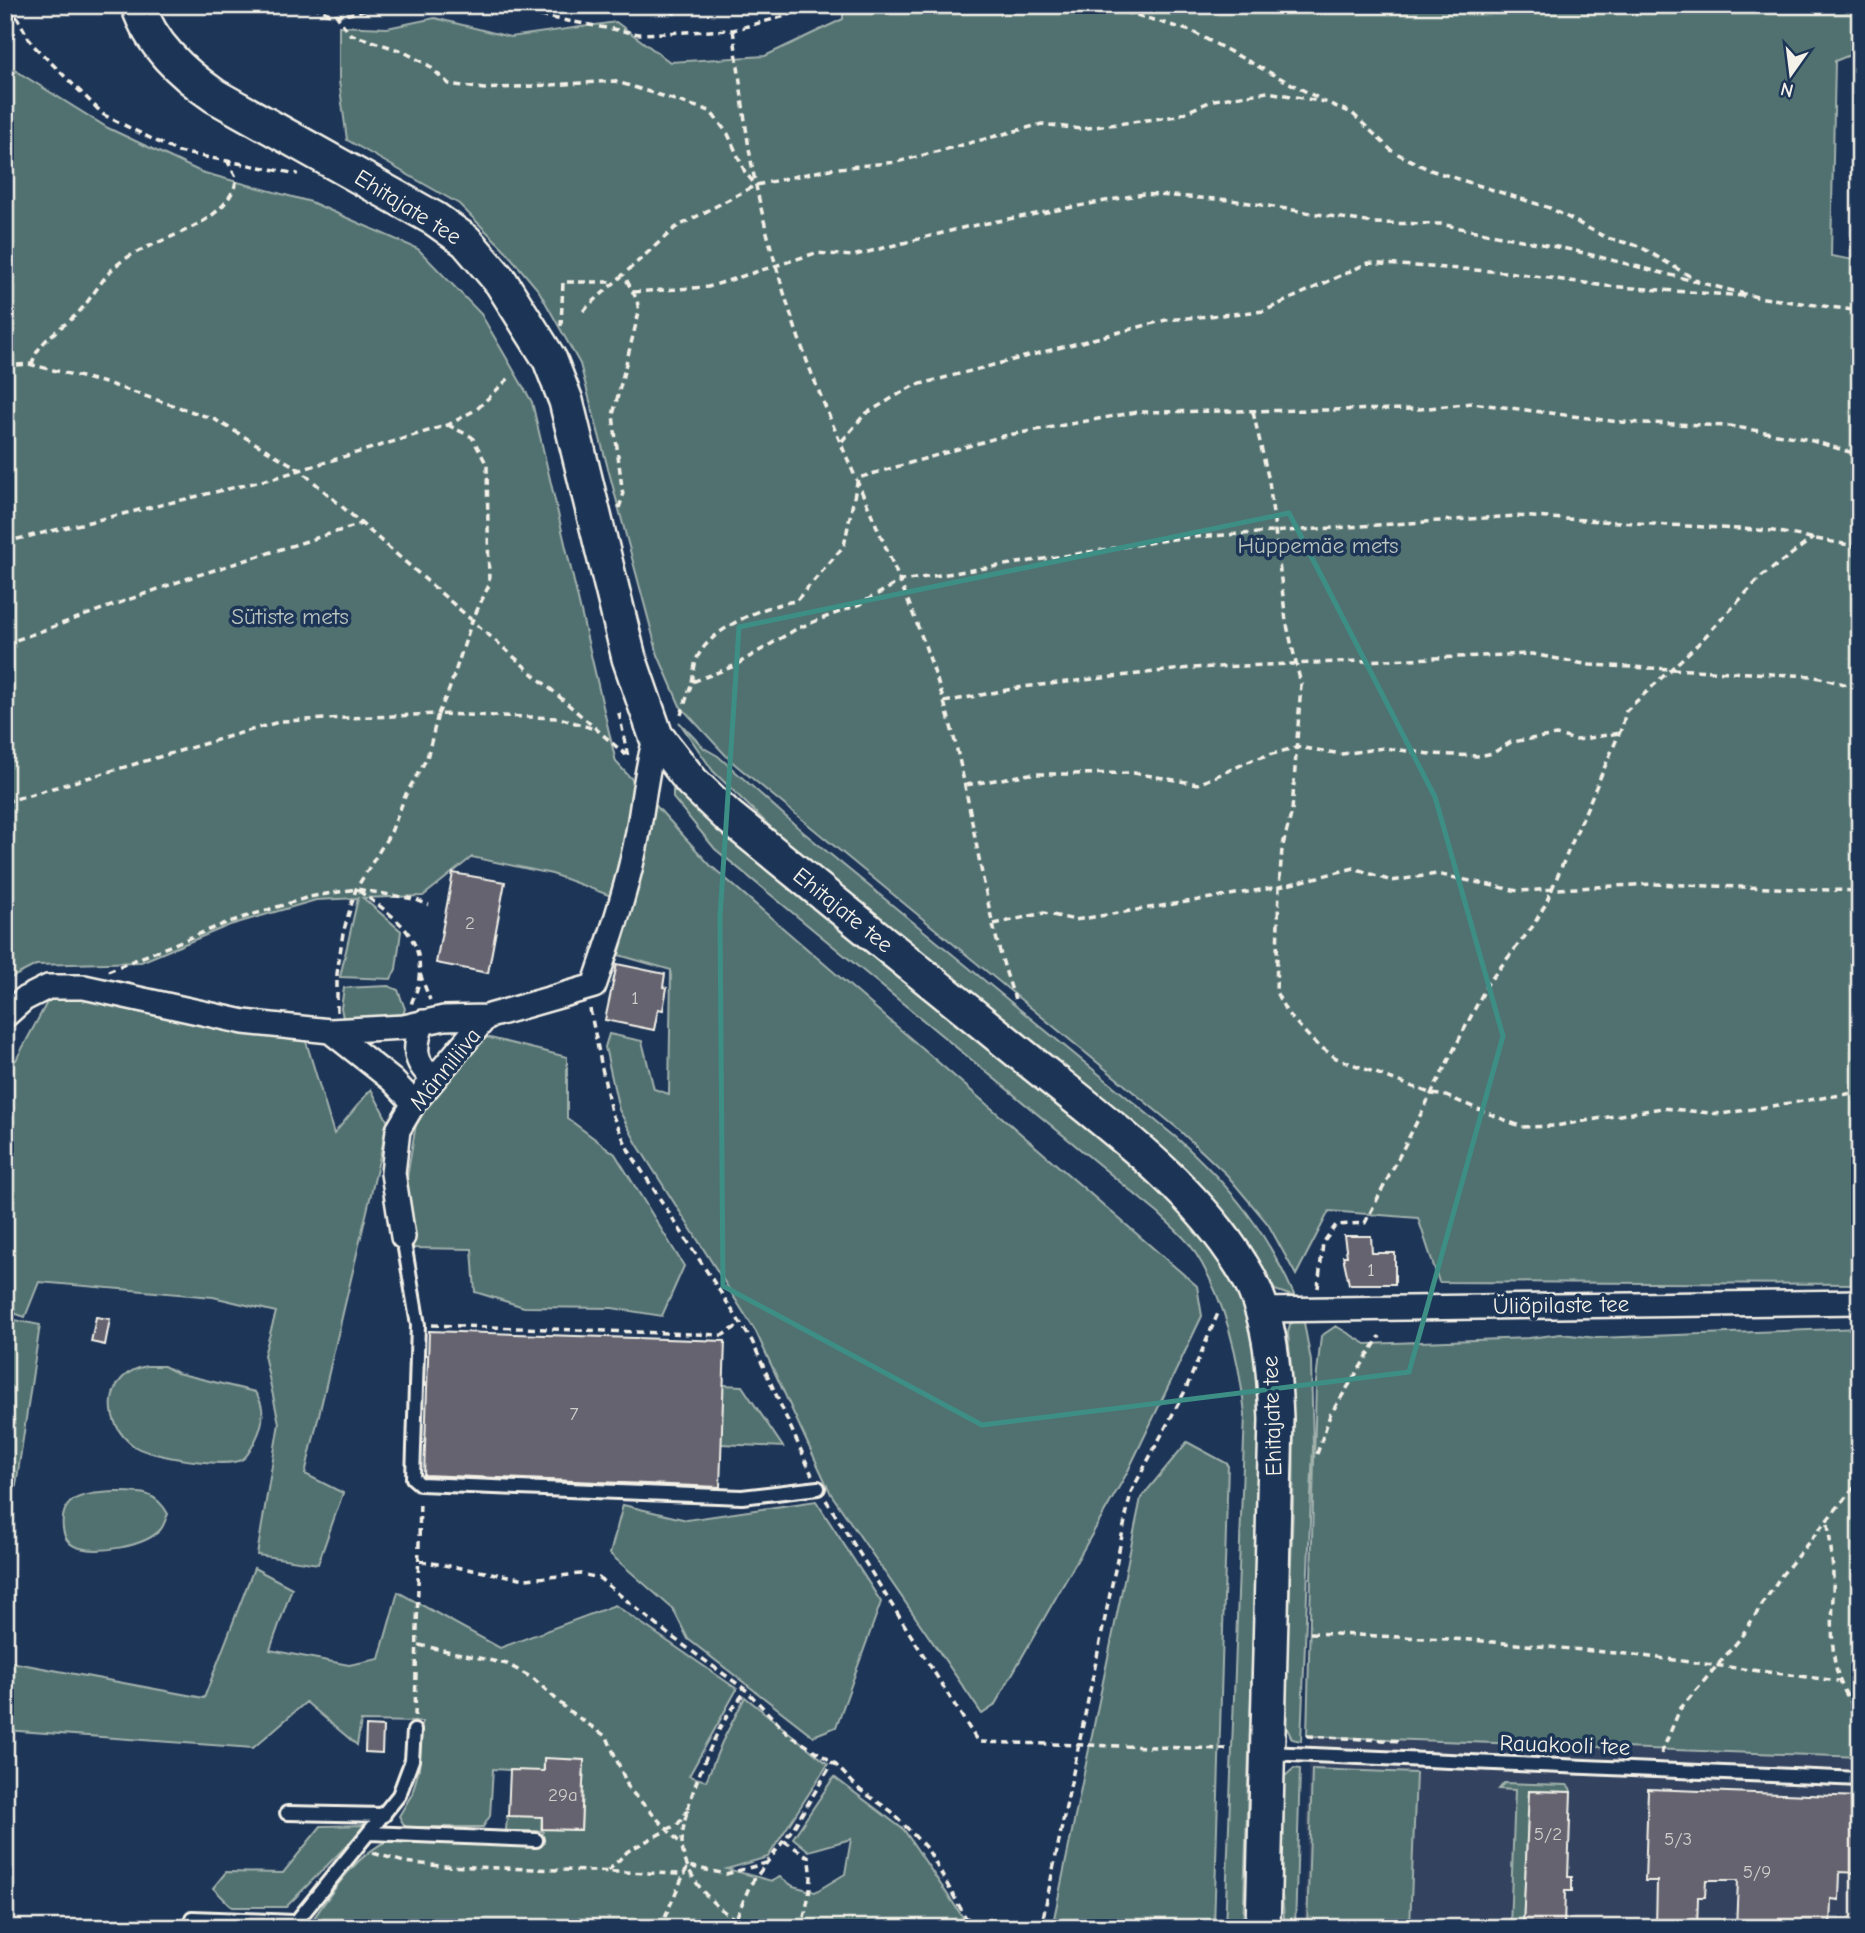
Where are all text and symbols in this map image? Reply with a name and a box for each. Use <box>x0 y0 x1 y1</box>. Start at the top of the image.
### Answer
north arrow <box>1756 38 1826 108</box>
text: N <box>1778 77 1796 102</box>
street label: Ehitajate tee <box>350 164 466 250</box>
park label: Hüppemäe mets <box>1237 532 1399 559</box>
park label: Sütiste mets <box>231 603 349 630</box>
street label: Ehitajate tee <box>788 862 898 958</box>
house number: 2 <box>465 912 475 934</box>
house number: 1 <box>631 987 639 1009</box>
street label: Männiliiva <box>404 1022 486 1116</box>
house number: 1 <box>1367 1259 1375 1281</box>
street label: Üliõpilaste tee <box>1493 1290 1629 1320</box>
street label: Ehitajate tee <box>1256 1355 1288 1477</box>
house number: 7 <box>570 1403 579 1425</box>
street label: Rauakooli tee <box>1499 1729 1631 1761</box>
house number: 29a <box>548 1784 578 1806</box>
house number: 5/2 <box>1534 1823 1562 1845</box>
house number: 5/3 <box>1664 1828 1692 1850</box>
house number: 5/9 <box>1743 1861 1771 1883</box>

